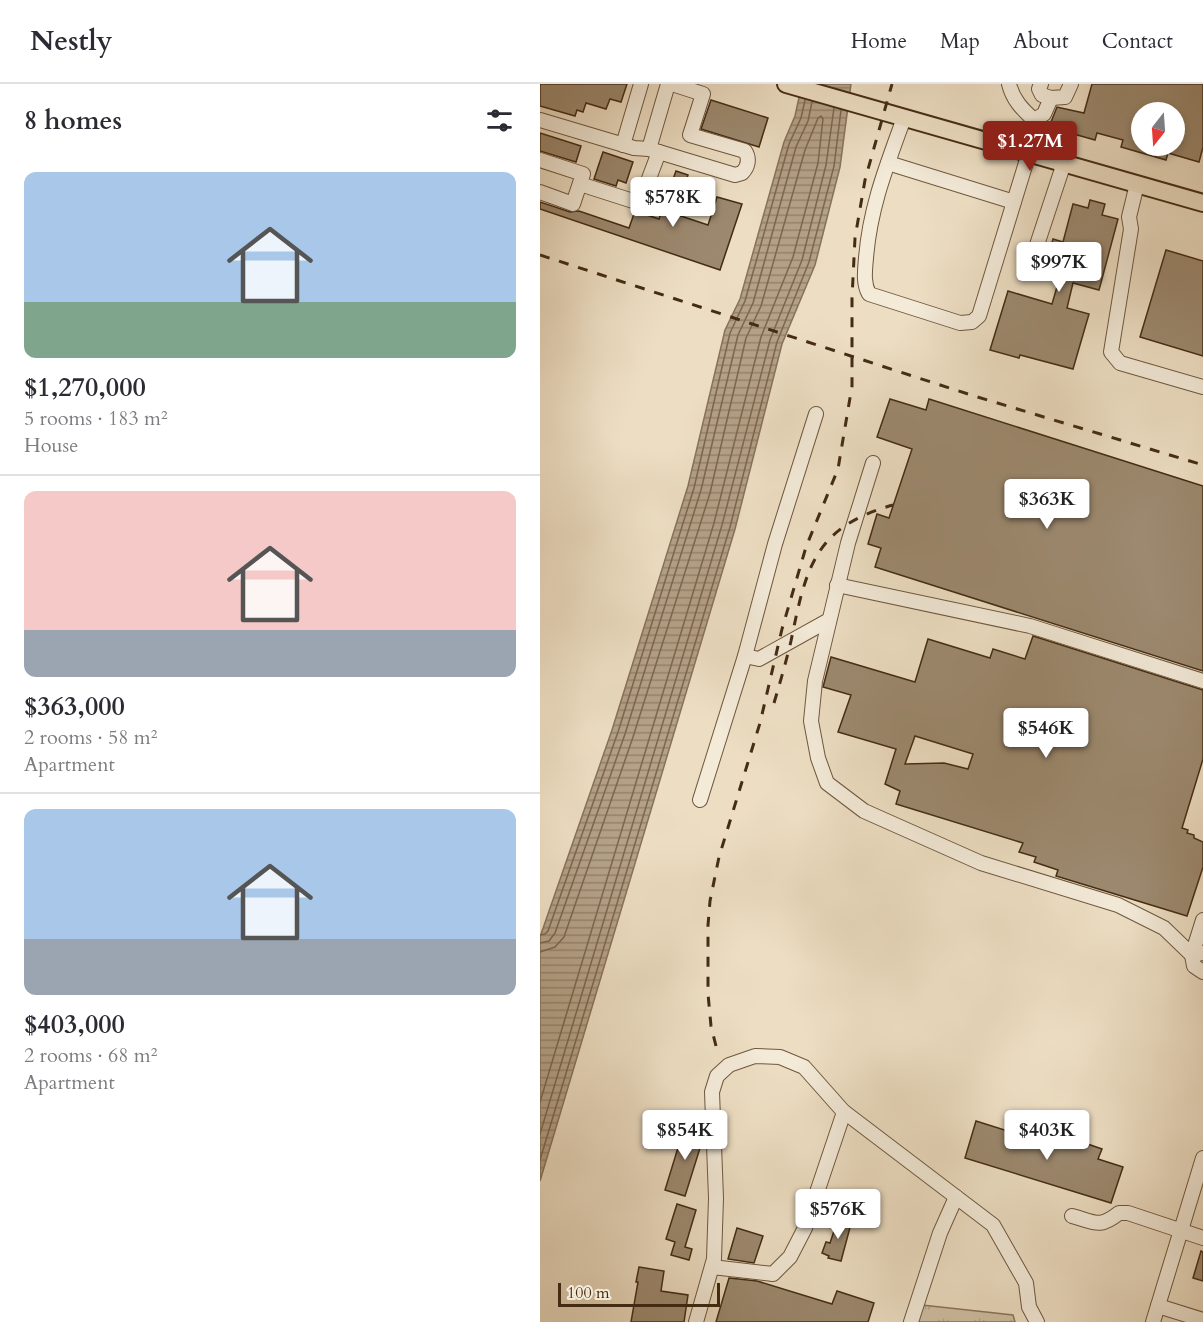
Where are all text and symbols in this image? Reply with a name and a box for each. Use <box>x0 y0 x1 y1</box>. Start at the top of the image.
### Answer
text: Nestly <box>30 22 113 60</box>
text: Home <box>851 27 907 56</box>
text: Map <box>940 27 980 56</box>
text: About <box>1013 27 1069 56</box>
text: Contact <box>1102 27 1173 56</box>
north arrow <box>1131 102 1185 156</box>
map controls <box>1131 102 1185 156</box>
text: 8 homes <box>24 103 122 138</box>
icon: filters <box>483 104 516 137</box>
pin: $1.27M <box>981 121 1079 172</box>
text: $1.27M <box>997 127 1063 154</box>
pin: $578K <box>631 177 715 228</box>
text: $578K <box>644 183 702 210</box>
icon: home <box>216 211 324 319</box>
pin: $997K <box>1017 242 1101 293</box>
text: $997K <box>1030 248 1088 275</box>
text: $1,270,000 <box>24 370 146 405</box>
text: 5 rooms · 183 m² <box>24 405 168 432</box>
text: House <box>24 432 78 459</box>
pin: $363K <box>1005 479 1089 530</box>
text: $363K <box>1018 485 1076 512</box>
icon: home <box>216 530 324 638</box>
text: $363,000 <box>24 689 125 724</box>
pin: $546K <box>1004 708 1088 759</box>
text: $546K <box>1017 714 1075 741</box>
text: 2 rooms · 58 m² <box>24 724 157 751</box>
text: Apartment <box>24 751 115 778</box>
icon: home <box>216 848 324 956</box>
text: $403,000 <box>24 1007 125 1042</box>
text: 2 rooms · 68 m² <box>24 1042 157 1069</box>
text: Apartment <box>24 1069 115 1096</box>
pin: $854K <box>643 1110 727 1161</box>
pin: $403K <box>1005 1110 1089 1161</box>
text: $854K <box>656 1116 714 1143</box>
text: $403K <box>1018 1116 1076 1143</box>
pin: $576K <box>796 1189 880 1240</box>
text: $576K <box>809 1195 867 1222</box>
scale bar <box>558 1280 720 1308</box>
text: 100 m <box>567 1282 609 1304</box>

